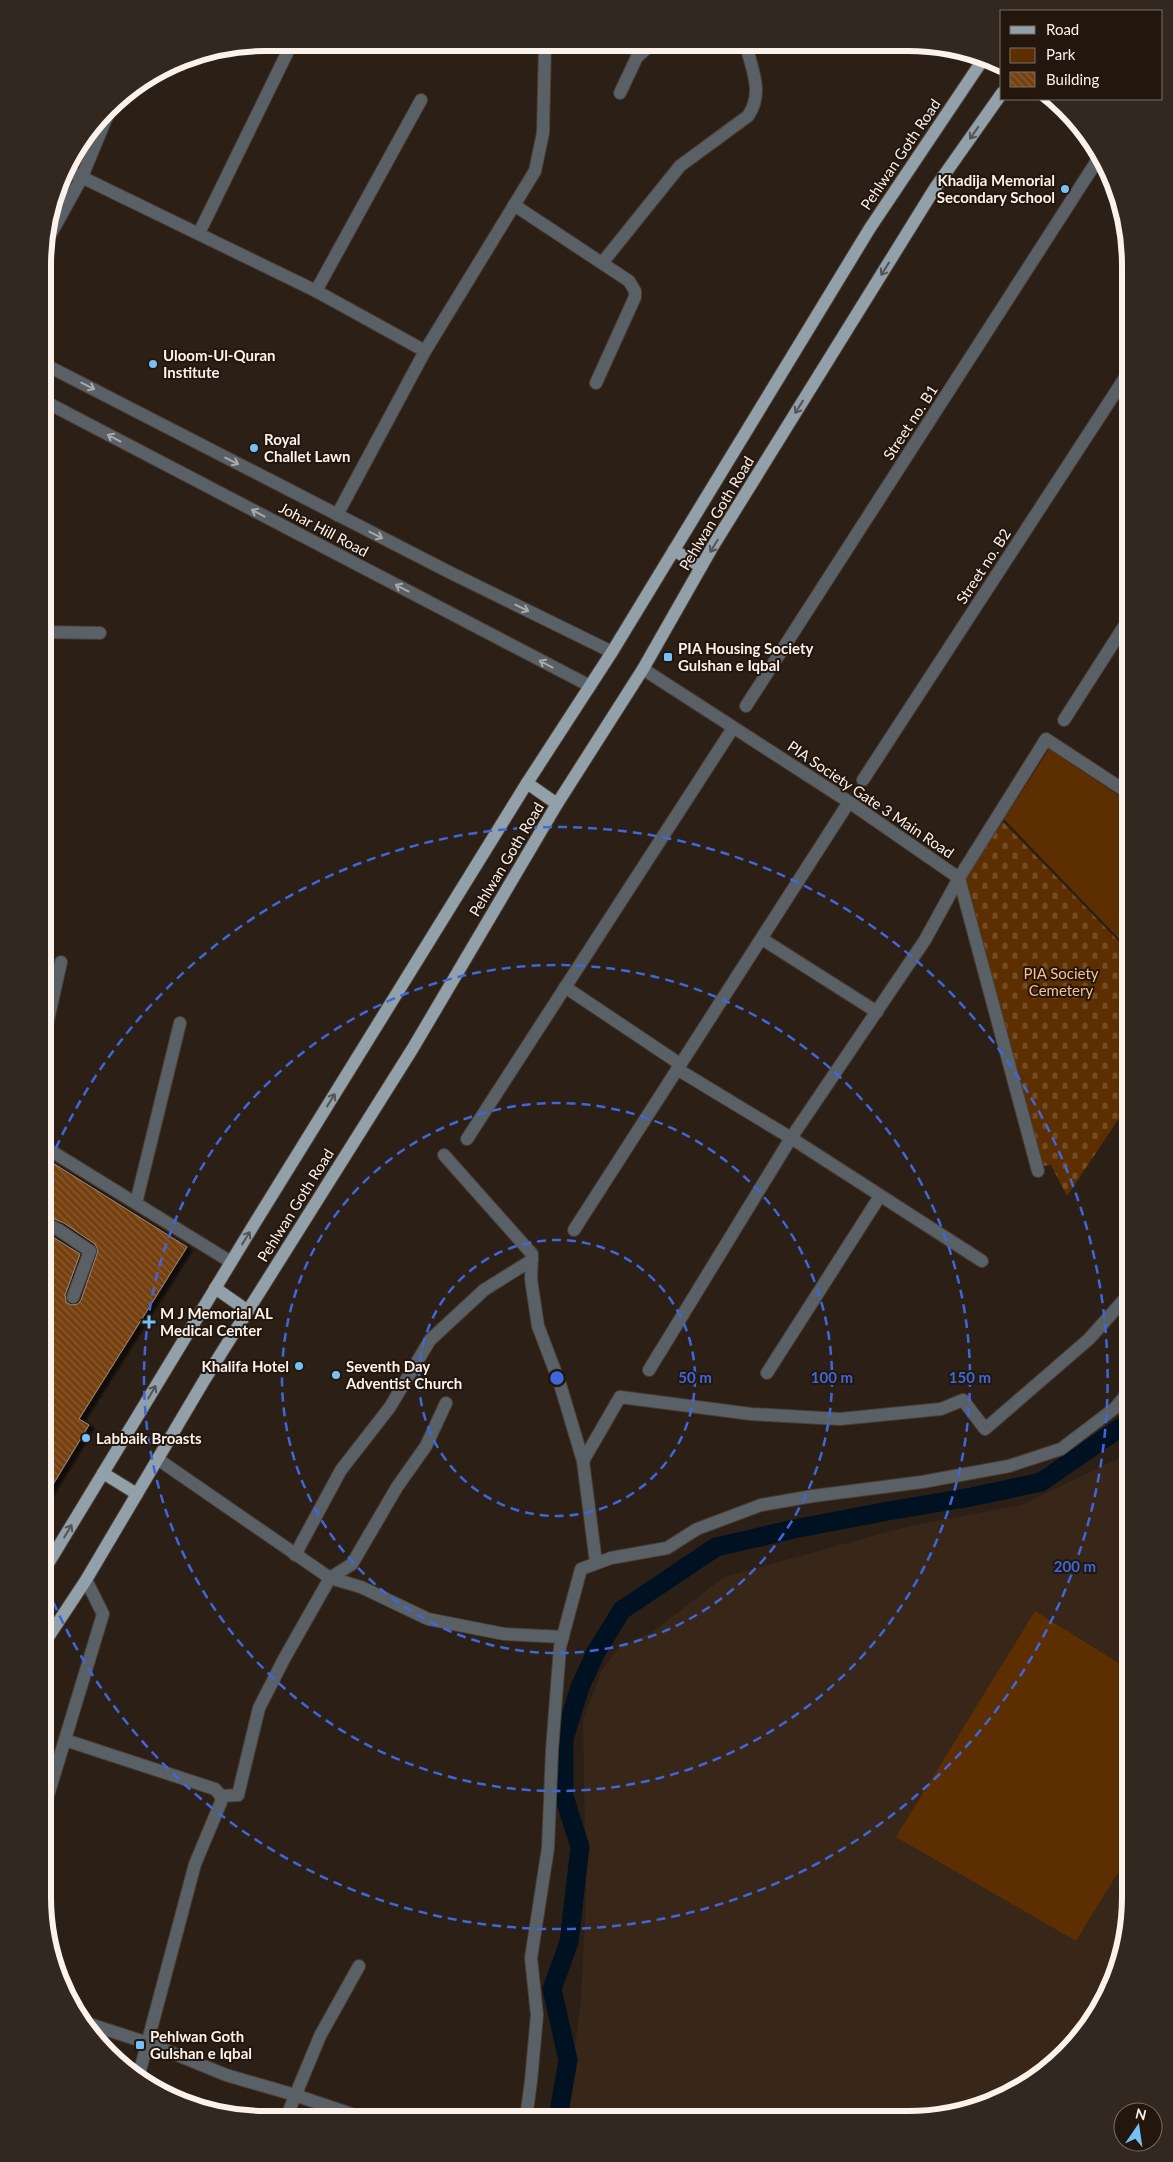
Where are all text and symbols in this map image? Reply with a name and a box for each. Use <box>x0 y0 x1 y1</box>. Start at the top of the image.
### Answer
legend <box>1000 10 1163 100</box>
text: Road <box>1046 20 1079 38</box>
text: Park <box>1046 45 1076 63</box>
text: Building <box>1046 70 1099 88</box>
street label: Pehlwan Goth Road <box>856 95 944 213</box>
one-way arrow <box>969 126 979 140</box>
place label: Khadija Memorial Secondary School <box>937 171 1055 206</box>
marker: Khadija Memorial Secondary School <box>1059 183 1071 195</box>
one-way arrow <box>879 262 889 276</box>
place label: Uloom-Ul-Quran Institute <box>163 346 276 381</box>
marker: Uloom-Ul-Quran Institute <box>147 358 159 370</box>
one-way arrow <box>80 381 95 391</box>
street label: Street no. B1 <box>879 381 941 463</box>
one-way arrow <box>794 400 804 414</box>
place label: Royal Challet Lawn <box>264 430 350 465</box>
one-way arrow <box>107 433 122 443</box>
marker: Royal Challet Lawn <box>248 442 260 454</box>
street label: Pehlwan Goth Road <box>675 453 757 573</box>
one-way arrow <box>224 457 239 466</box>
street label: Johar Hill Road <box>276 498 372 560</box>
one-way arrow <box>251 508 266 518</box>
street label: Street no. B2 <box>952 525 1014 607</box>
one-way arrow <box>369 530 384 540</box>
one-way arrow <box>708 538 718 552</box>
one-way arrow <box>396 583 410 593</box>
one-way arrow <box>514 604 529 613</box>
place label: PIA Housing Society Gulshan e Iqbal <box>678 639 813 674</box>
marker: PIA Housing Society Gulshan e Iqbal <box>662 651 674 663</box>
one-way arrow <box>539 659 554 669</box>
street label: PIA Society Gate 3 Main Road <box>784 737 958 861</box>
street label: Pehlwan Goth Road <box>465 799 547 919</box>
park label: PIA Society Cemetery <box>1023 964 1099 999</box>
one-way arrow <box>327 1093 337 1107</box>
street label: Pehlwan Goth Road <box>253 1145 337 1265</box>
one-way arrow <box>241 1231 251 1245</box>
place label: M J Memorial AL Medical Center <box>160 1304 273 1339</box>
marker: M J Memorial AL Medical Center <box>142 1315 156 1329</box>
place label: Khalifa Hotel <box>201 1357 289 1375</box>
place label: Seventh Day Adventist Church <box>345 1357 462 1392</box>
marker: Khalifa Hotel <box>293 1360 305 1372</box>
text: 50 m <box>678 1368 712 1386</box>
text: 100 m <box>811 1368 853 1386</box>
text: 150 m <box>949 1368 991 1386</box>
marker: Seventh Day Adventist Church <box>330 1369 342 1381</box>
centre of rings <box>548 1369 566 1387</box>
one-way arrow <box>148 1385 158 1399</box>
place label: Labbaik Broasts <box>96 1429 202 1447</box>
marker: Labbaik Broasts <box>80 1432 92 1444</box>
one-way arrow <box>64 1524 74 1538</box>
text: 200 m <box>1054 1557 1096 1575</box>
place label: Pehlwan Goth Gulshan e Iqbal <box>150 2027 252 2062</box>
marker: Pehlwan Goth Gulshan e Iqbal <box>134 2039 146 2051</box>
north arrow <box>1113 2102 1163 2152</box>
text: N <box>1134 2104 1148 2123</box>

